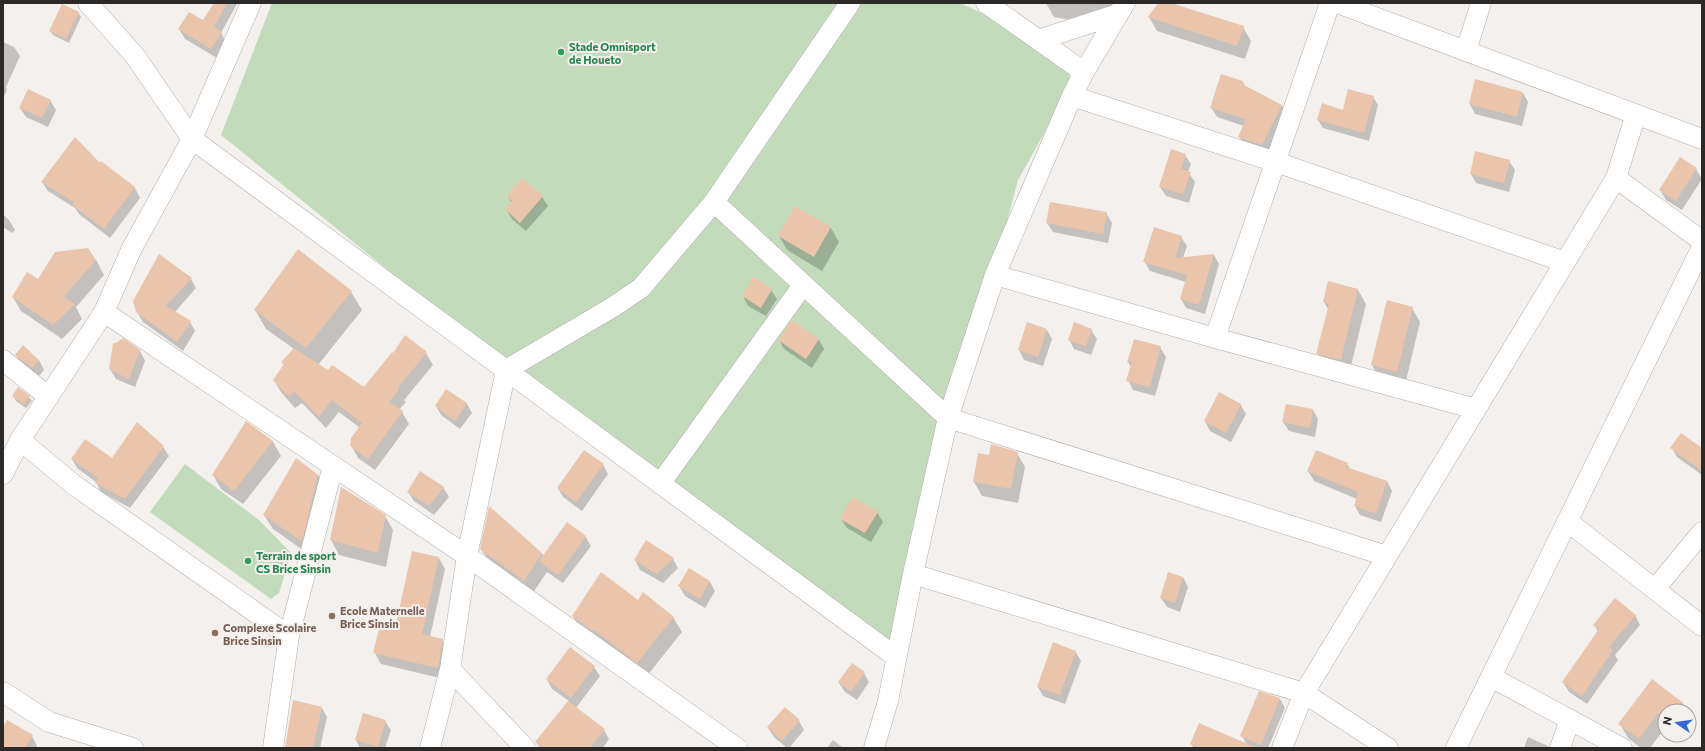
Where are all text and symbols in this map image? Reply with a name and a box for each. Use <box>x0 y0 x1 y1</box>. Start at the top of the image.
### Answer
place label: Stade Omnisport de Houeto <box>569 40 656 66</box>
marker: Stade Omnisport de Houeto <box>556 47 566 57</box>
place label: Terrain de sport CS Brice Sinsin <box>256 549 336 575</box>
marker: Terrain de sport CS Brice Sinsin <box>243 556 253 566</box>
place label: Ecole Maternelle Brice Sinsin <box>340 604 425 630</box>
marker: Ecole Maternelle Brice Sinsin <box>327 611 337 621</box>
place label: Complexe Scolaire Brice Sinsin <box>223 621 317 647</box>
marker: Complexe Scolaire Brice Sinsin <box>210 628 220 638</box>
north arrow <box>1657 703 1697 743</box>
text: N <box>1660 715 1674 726</box>

